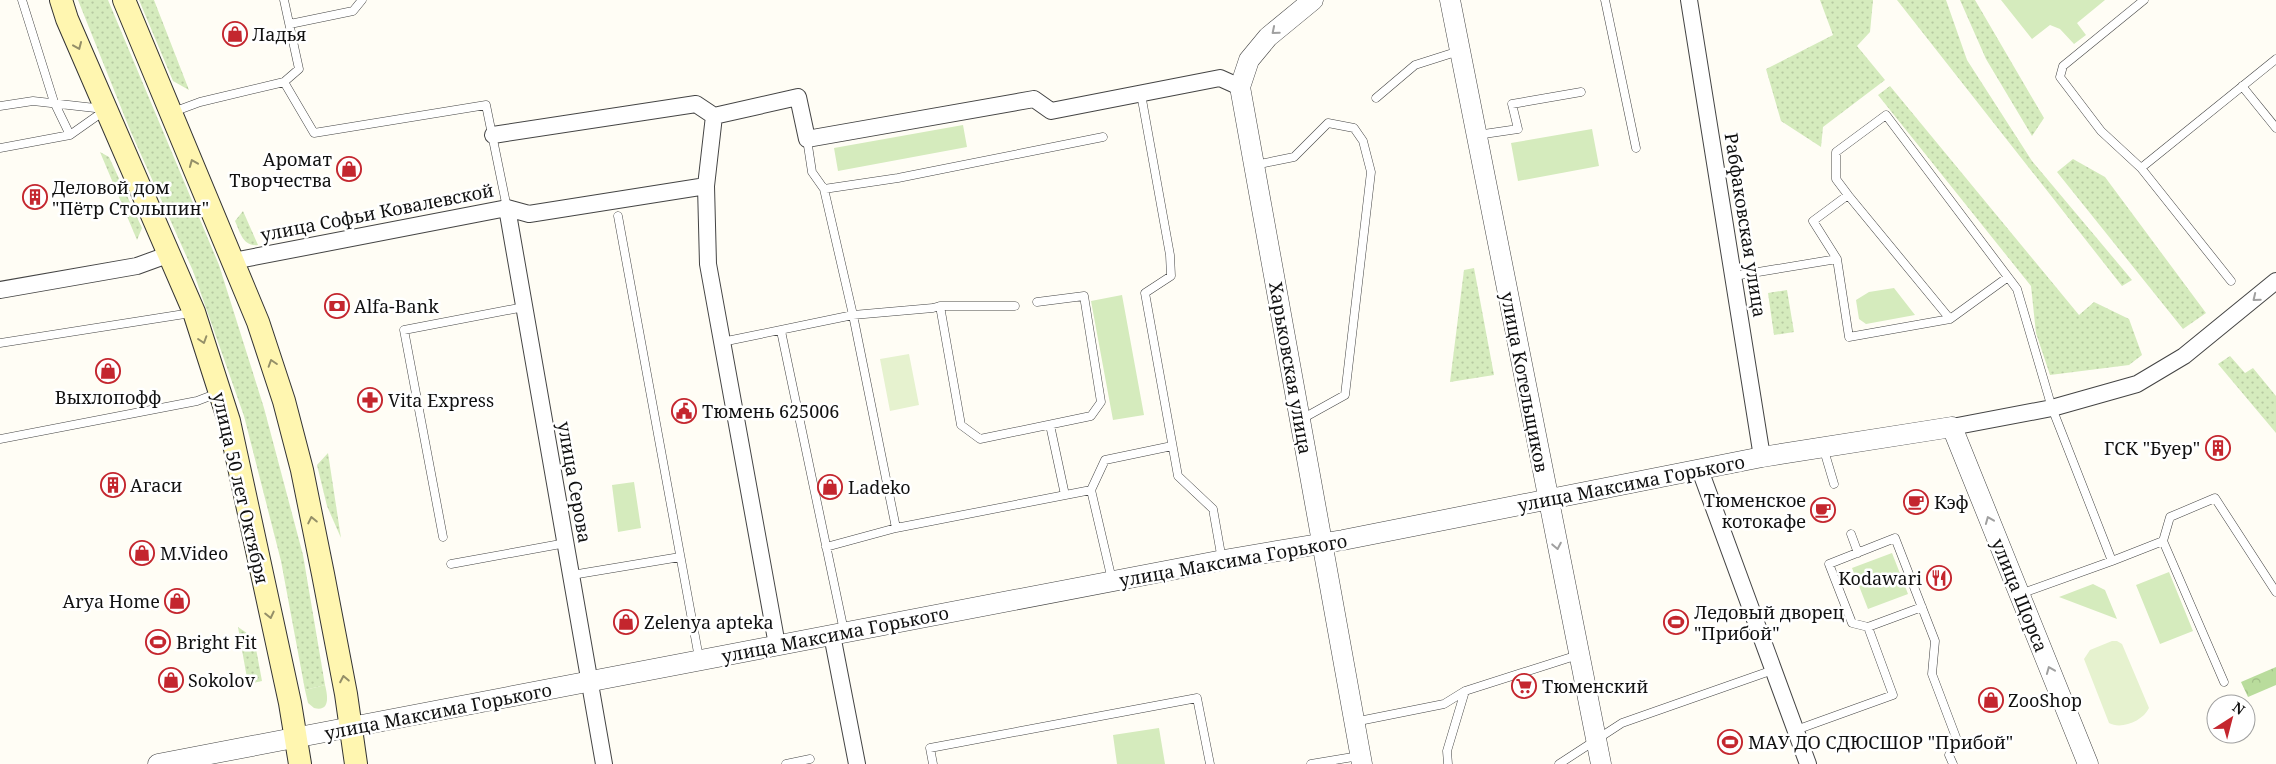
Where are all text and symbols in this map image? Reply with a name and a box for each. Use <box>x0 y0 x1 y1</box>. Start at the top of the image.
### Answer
shop icon: Ладья <box>222 21 248 47</box>
place label: Ладья <box>252 22 306 46</box>
one-way arrow <box>1272 25 1281 33</box>
one-way arrow <box>72 41 83 50</box>
street label: Рабфаковская улица <box>1720 131 1772 319</box>
place label: Аромат Творчества <box>229 147 332 192</box>
shop icon: Аромат Творчества <box>336 156 362 182</box>
one-way arrow <box>188 159 199 168</box>
place label: Деловой дом "Пётр Столыпин" <box>52 175 209 220</box>
street label: улица Софьи Ковалевской <box>258 178 496 246</box>
building icon: Деловой дом "Пётр Столыпин" <box>22 184 48 210</box>
street label: Харьковская улица <box>1264 280 1318 456</box>
street label: улица Котельщиков <box>1496 290 1554 474</box>
one-way arrow <box>2253 292 2262 301</box>
bank icon: Alfa-Bank <box>324 293 350 319</box>
place label: Alfa-Bank <box>354 294 439 318</box>
one-way arrow <box>197 335 207 344</box>
shop icon: Выхлопофф <box>95 358 121 384</box>
one-way arrow <box>267 359 277 368</box>
place label: Выхлопофф <box>55 385 161 409</box>
pharmacy icon: Vita Express <box>357 387 383 413</box>
place label: Vita Express <box>388 388 494 412</box>
street label: улица 50 лет Октября <box>207 390 275 586</box>
public building icon: Тюмень 625006 <box>671 398 697 424</box>
place label: Тюмень 625006 <box>702 399 839 423</box>
street label: улица Серова <box>553 419 597 545</box>
building icon: ГСК "Буер" <box>2205 435 2231 461</box>
place label: ГСК "Буер" <box>2104 436 2200 460</box>
street label: улица Максима Горького <box>1515 449 1747 517</box>
building icon: Агаси <box>100 472 126 498</box>
place label: Агаси <box>130 473 183 497</box>
shop icon: Ladeko <box>817 474 843 500</box>
place label: Ladeko <box>848 475 911 499</box>
place label: Тюменское котокафе <box>1704 488 1806 533</box>
cafe icon: Кэф <box>1903 489 1929 515</box>
place label: Кэф <box>1934 490 1969 514</box>
cafe icon: Тюменское котокафе <box>1810 497 1836 523</box>
one-way arrow <box>308 516 318 524</box>
one-way arrow <box>1985 516 1995 524</box>
street label: улица Максима Горького <box>1117 528 1349 592</box>
street label: улица Щорса <box>1986 535 2054 655</box>
shop icon: M.Video <box>129 540 155 566</box>
place label: M.Video <box>160 541 228 565</box>
one-way arrow <box>1551 542 1561 551</box>
restaurant icon: Kodawari <box>1926 565 1952 591</box>
place label: Kodawari <box>1838 566 1922 590</box>
shop icon: Arya Home <box>164 588 190 614</box>
place label: Arya Home <box>63 589 160 613</box>
street label: улица Максима Горького <box>719 600 951 668</box>
place label: Ледовый дворец "Прибой" <box>1694 600 1844 645</box>
shop icon: Zelenya apteka <box>613 609 639 635</box>
sports icon: Ледовый дворец "Прибой" <box>1663 609 1689 635</box>
one-way arrow <box>265 610 275 619</box>
place label: Zelenya apteka <box>644 610 774 634</box>
sports icon: Bright Fit <box>145 629 171 655</box>
place label: Bright Fit <box>176 630 257 654</box>
one-way arrow <box>2046 666 2057 675</box>
shop icon: Sokolov <box>158 667 184 693</box>
place label: Sokolov <box>188 668 256 692</box>
supermarket icon: Тюменский <box>1511 673 1537 699</box>
place label: Тюменский <box>1542 674 1648 698</box>
one-way arrow <box>339 675 349 684</box>
street label: улица Максима Горького <box>322 677 554 745</box>
shop icon: ZooShop <box>1978 687 2004 713</box>
place label: ZooShop <box>2008 688 2082 712</box>
north arrow <box>2206 694 2256 744</box>
text: N <box>2229 697 2249 719</box>
sports icon: МАУ ДО СДЮСШОР "Прибой" <box>1717 729 1743 755</box>
place label: МАУ ДО СДЮСШОР "Прибой" <box>1748 730 2013 754</box>

